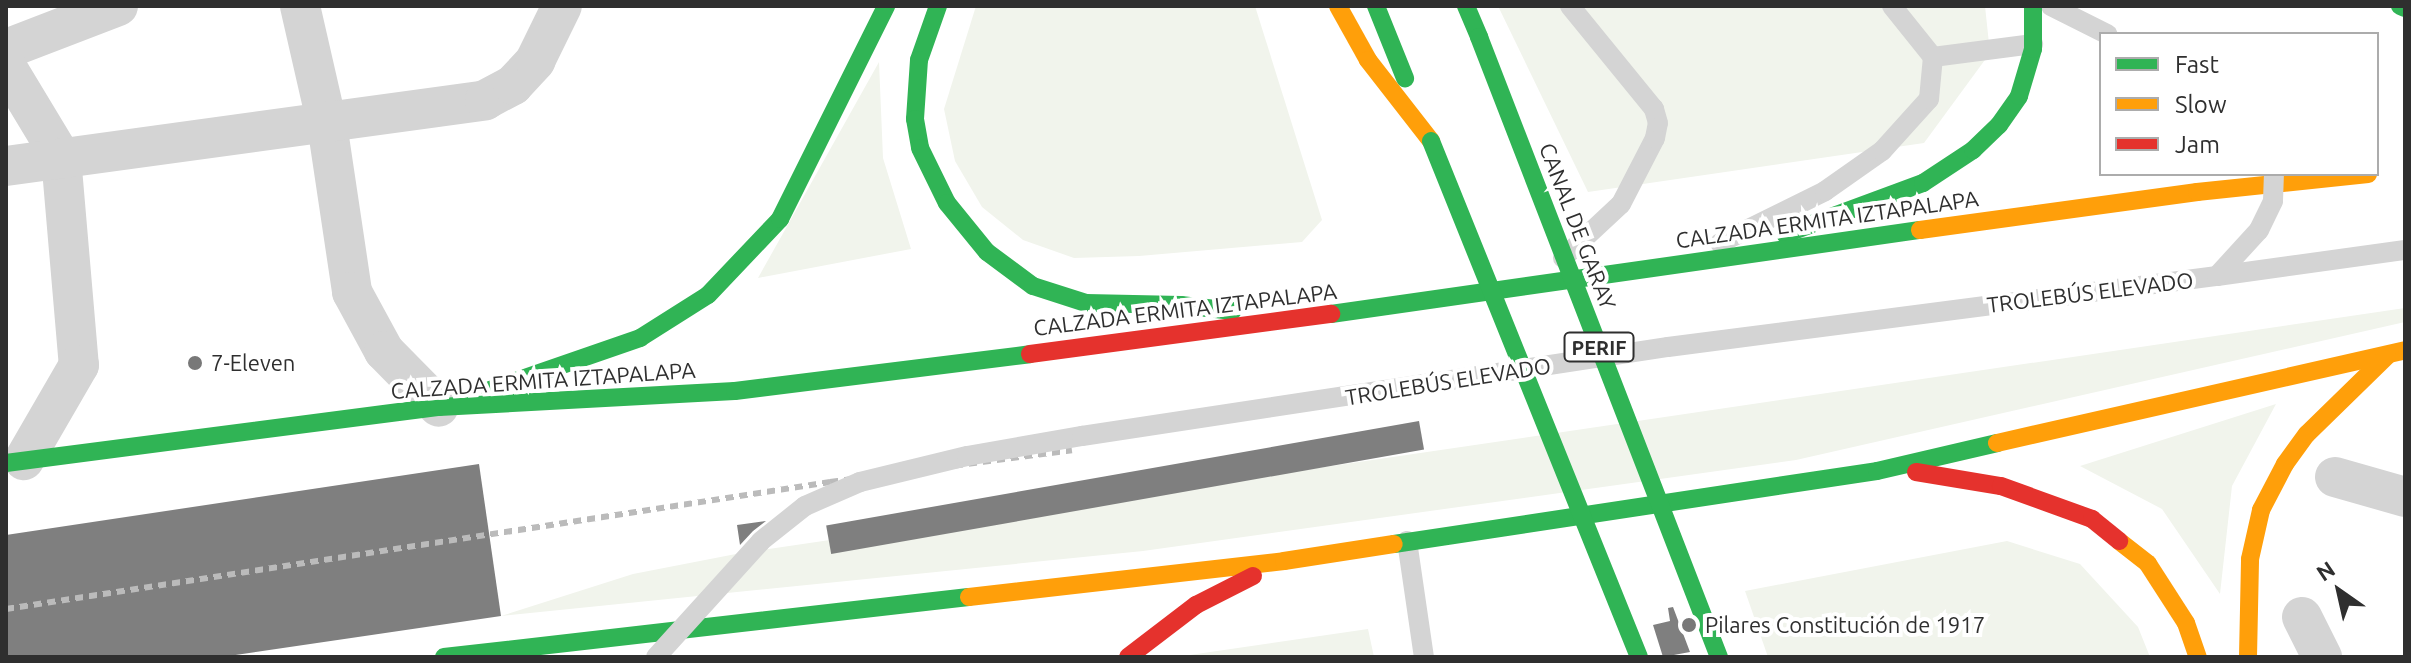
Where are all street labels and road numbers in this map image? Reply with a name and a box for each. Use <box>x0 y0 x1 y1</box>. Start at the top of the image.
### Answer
street label: CANAL DE GARAY <box>1534 139 1622 313</box>
street label: CALZADA ERMITA IZTAPALAPA <box>1674 185 1980 253</box>
street label: TROLEBÚS ELEVADO <box>1985 266 2195 318</box>
street label: CALZADA ERMITA IZTAPALAPA <box>1032 277 1338 341</box>
road number: PERIF <box>1563 331 1635 363</box>
street label: TROLEBÚS ELEVADO <box>1343 352 1553 410</box>
street label: CALZADA ERMITA IZTAPALAPA <box>390 356 696 404</box>

